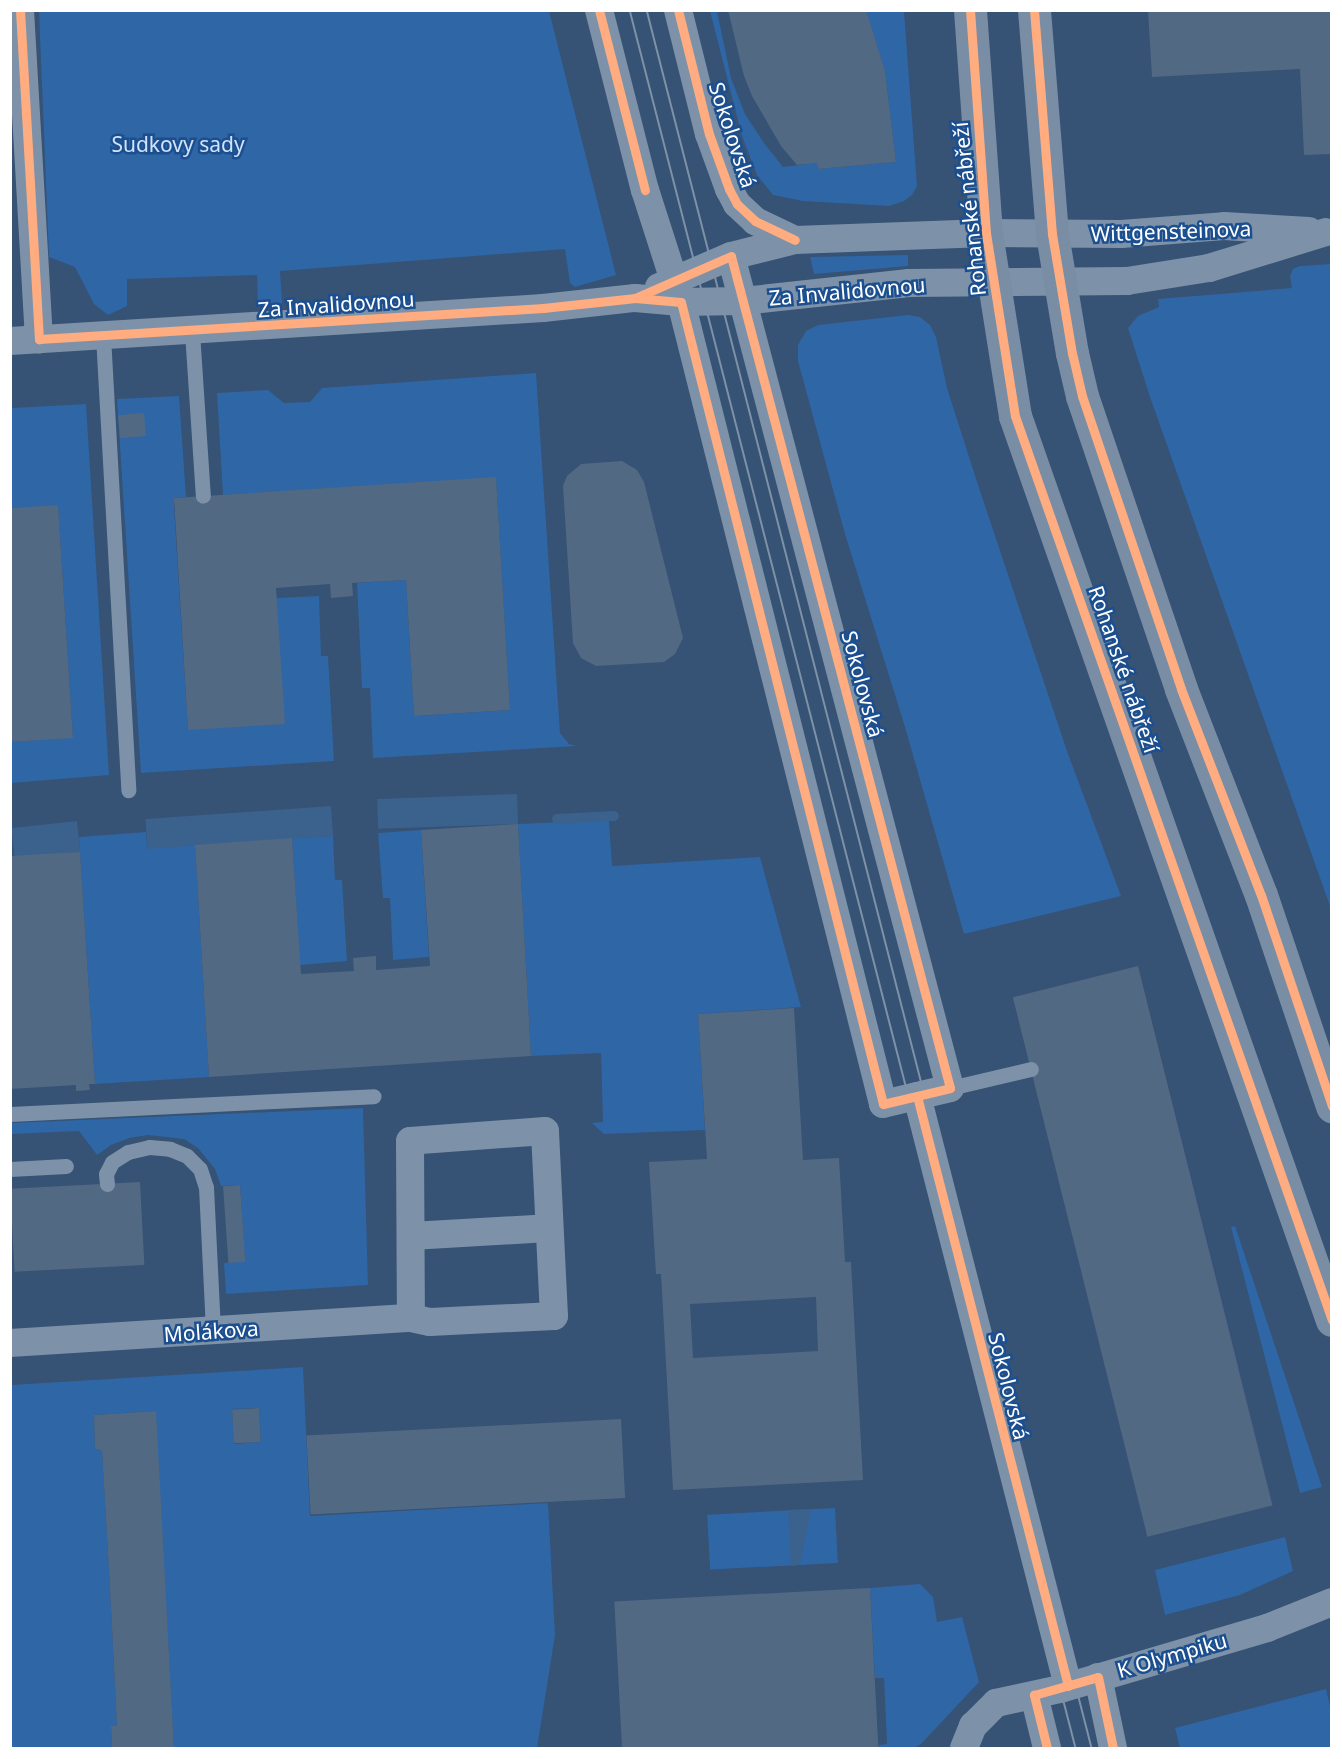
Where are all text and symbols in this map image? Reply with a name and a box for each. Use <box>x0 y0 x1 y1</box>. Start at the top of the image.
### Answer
street label: Sokolovská <box>704 79 762 191</box>
street label: Rohanské nábřeží <box>947 121 991 297</box>
park label: Sudkovy sady <box>111 131 245 157</box>
street label: Wittgensteinova <box>1090 216 1252 246</box>
street label: Za Invalidovnou <box>768 272 926 310</box>
street label: Za Invalidovnou <box>257 286 415 322</box>
street label: Rohanské nábřeží <box>1084 582 1164 756</box>
street label: Sokolovská <box>837 628 889 740</box>
street label: Molákova <box>163 1315 259 1347</box>
street label: Sokolovská <box>984 1330 1034 1442</box>
street label: K Olympiku <box>1114 1627 1230 1683</box>

